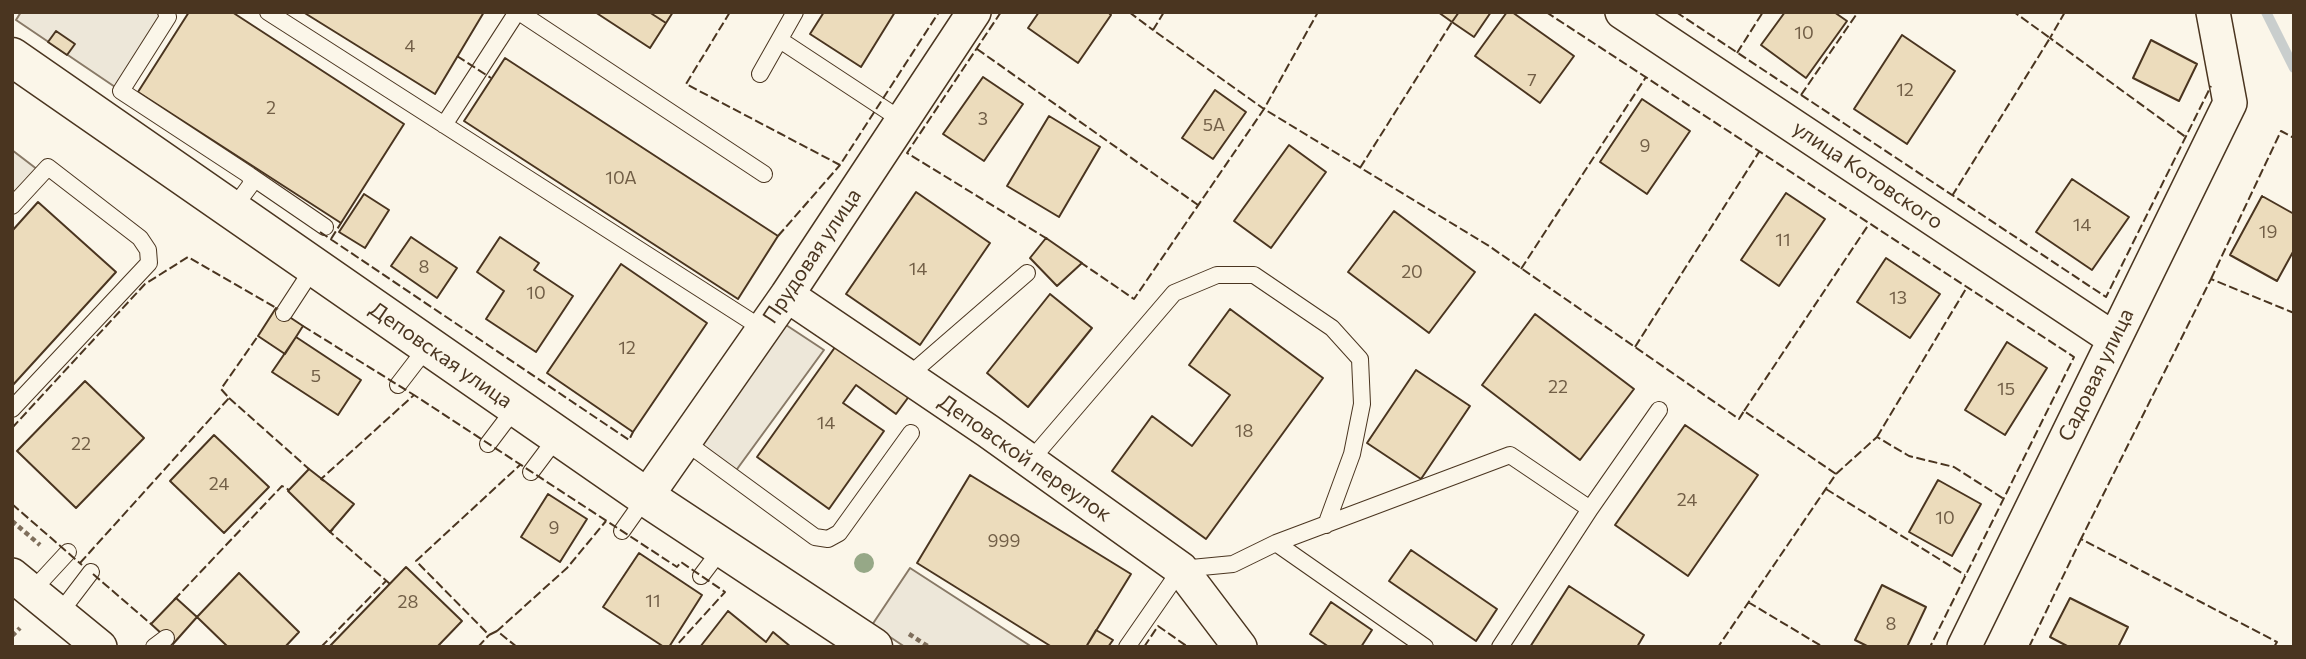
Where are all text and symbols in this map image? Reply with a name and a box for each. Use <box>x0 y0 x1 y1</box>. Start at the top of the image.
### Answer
house number: 10 <box>1794 22 1814 44</box>
house number: 4 <box>405 35 415 57</box>
house number: 7 <box>1527 69 1537 91</box>
house number: 12 <box>1896 79 1914 101</box>
house number: 2 <box>266 97 276 119</box>
house number: 3 <box>978 108 988 130</box>
house number: 5А <box>1203 114 1225 136</box>
street label: улица Котовского <box>1788 115 1948 235</box>
house number: 9 <box>1640 135 1650 157</box>
house number: 10А <box>605 167 637 189</box>
street label: Прудовая улица <box>758 184 866 328</box>
house number: 14 <box>2073 214 2091 236</box>
house number: 19 <box>2259 221 2277 243</box>
house number: 11 <box>1775 229 1791 251</box>
house number: 8 <box>419 256 429 278</box>
house number: 14 <box>909 258 927 280</box>
house number: 20 <box>1401 261 1423 283</box>
house number: 10 <box>526 282 546 304</box>
house number: 13 <box>1889 287 1907 309</box>
street label: Деповская улица <box>365 296 517 414</box>
street label: Садовая улица <box>2053 304 2139 446</box>
house number: 12 <box>618 337 636 359</box>
house number: 5 <box>311 365 321 387</box>
house number: 22 <box>1548 376 1568 398</box>
house number: 15 <box>1997 378 2015 400</box>
street label: Деповской переулок <box>934 389 1116 527</box>
house number: 14 <box>817 412 835 434</box>
house number: 18 <box>1235 420 1253 442</box>
house number: 22 <box>71 433 91 455</box>
house number: 24 <box>209 473 229 495</box>
house number: 24 <box>1677 489 1697 511</box>
house number: 10 <box>1935 507 1955 529</box>
house number: 9 <box>549 517 559 539</box>
house number: 999 <box>988 530 1020 552</box>
house number: 11 <box>645 590 661 612</box>
house number: 28 <box>398 591 418 613</box>
house number: 8 <box>1886 613 1896 635</box>

